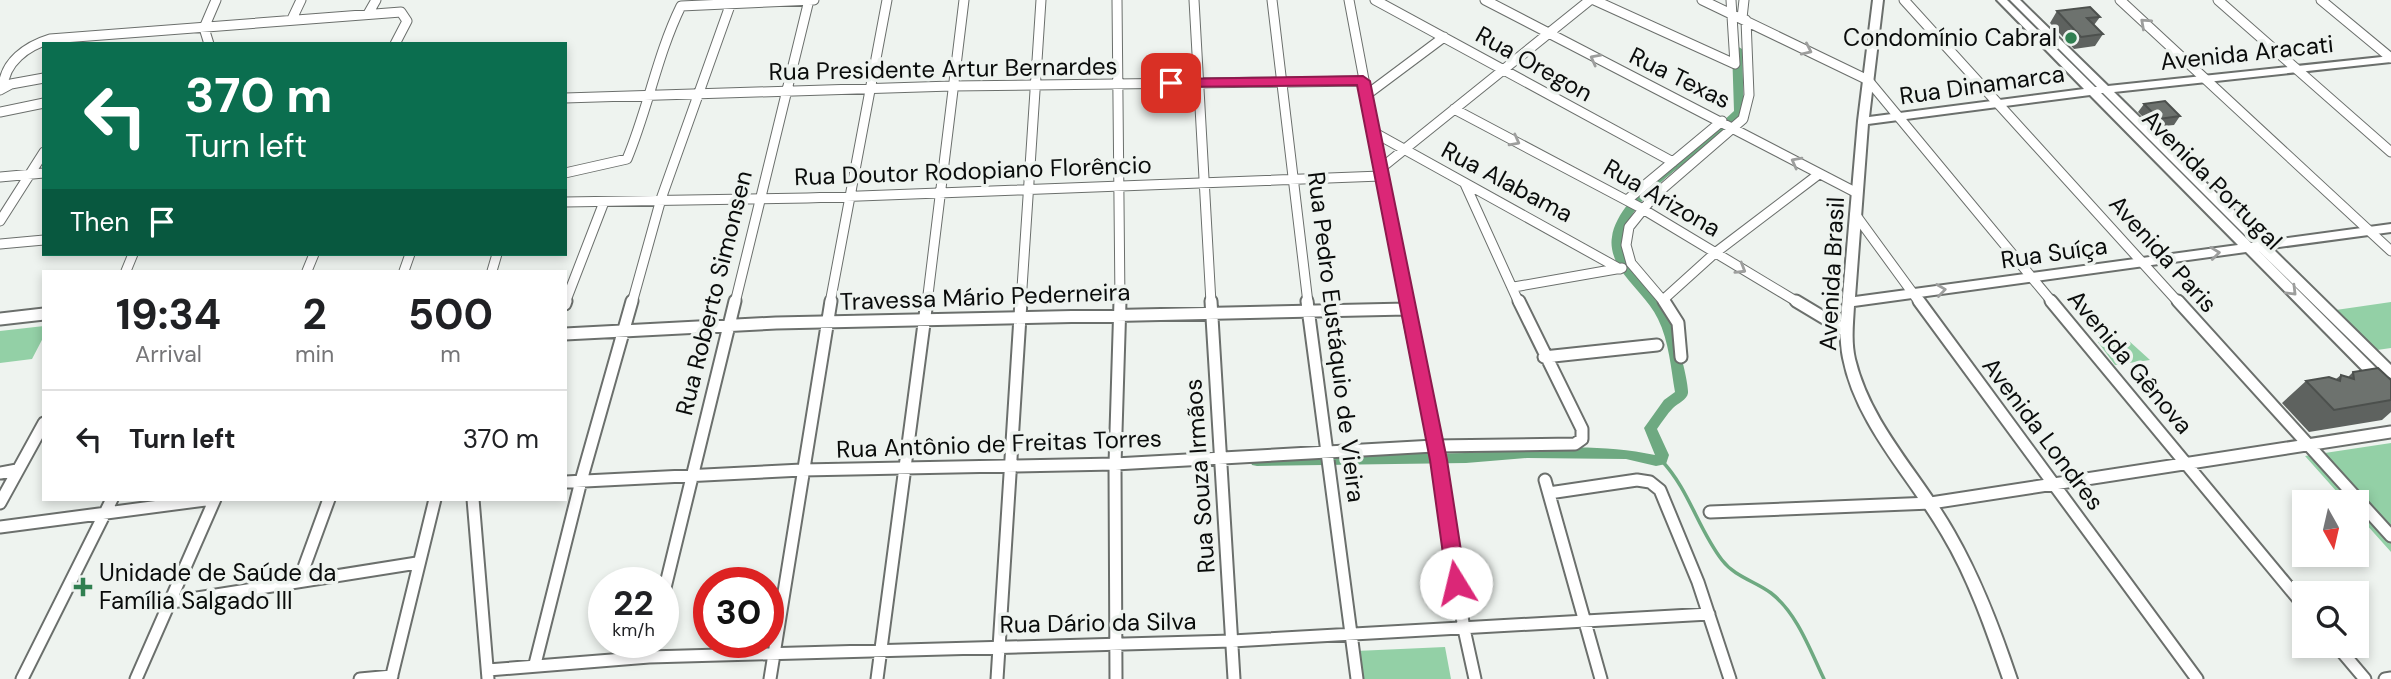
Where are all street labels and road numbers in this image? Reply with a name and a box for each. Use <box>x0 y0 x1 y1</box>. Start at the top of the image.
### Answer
street label: Rua Oregon <box>1470 19 1598 108</box>
street label: Avenida Aracati <box>2159 28 2335 77</box>
street label: Rua Texas <box>1625 40 1736 115</box>
street label: Rua Presidente Artur Bernardes <box>768 50 1118 87</box>
street label: Rua Dinamarca <box>1897 58 2066 111</box>
street label: Avenida Portugal <box>2136 103 2289 256</box>
street label: Rua Alabama <box>1436 134 1578 229</box>
street label: Rua Doutor Rodopiano Florêncio <box>794 149 1152 192</box>
street label: Rua Arizona <box>1598 152 1726 244</box>
street label: Rua Roberto Simonsen <box>668 167 759 418</box>
street label: Rua Pedro Eustáquio de Vieira <box>1301 170 1372 504</box>
street label: Avenida Paris <box>2102 188 2224 319</box>
street label: Avenida Brasil <box>1812 196 1851 352</box>
street label: Rua Suíça <box>1999 230 2109 275</box>
street label: Travessa Mário Pederneira <box>839 276 1131 317</box>
street label: Avenida Gênova <box>2061 283 2200 440</box>
street label: Avenida Londres <box>1976 351 2111 516</box>
street label: Rua Souza Irmãos <box>1177 378 1222 574</box>
street label: Rua Antônio de Freitas Torres <box>836 422 1162 465</box>
street label: Rua Dário da Silva <box>999 605 1197 640</box>

